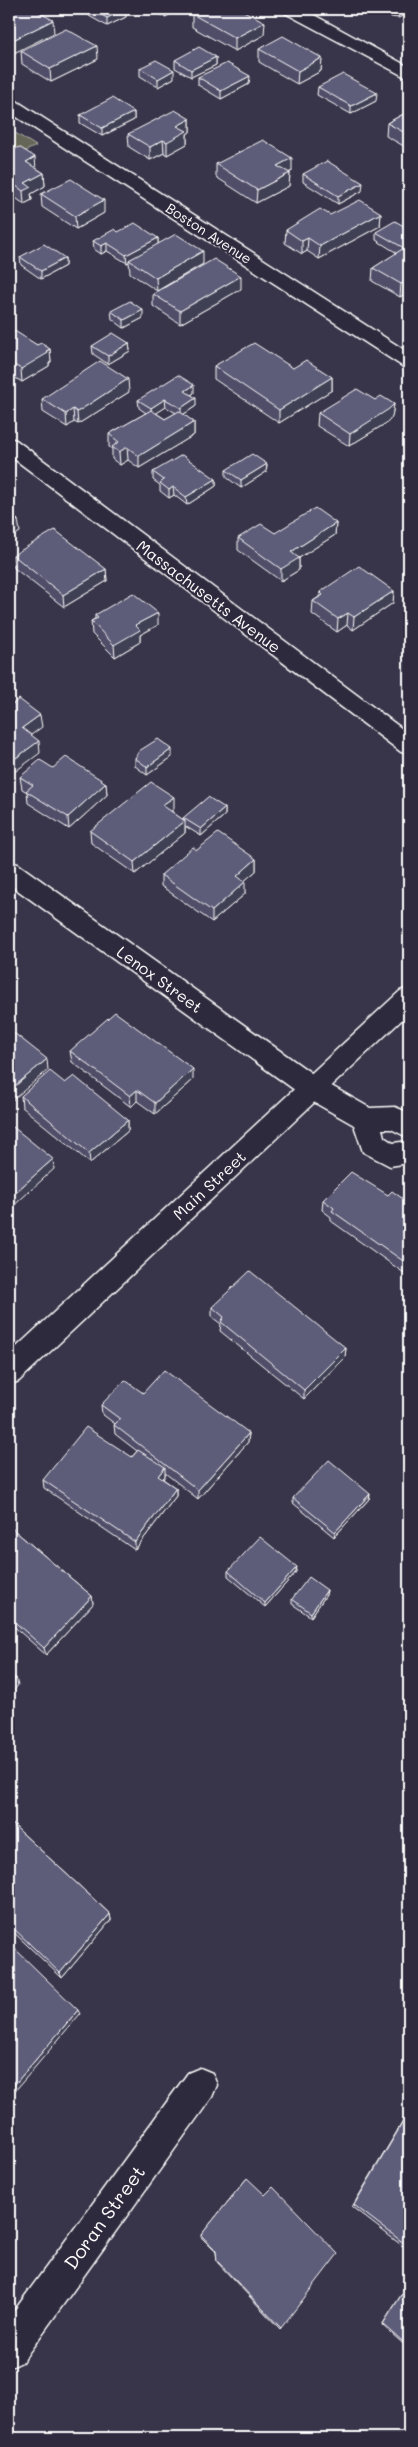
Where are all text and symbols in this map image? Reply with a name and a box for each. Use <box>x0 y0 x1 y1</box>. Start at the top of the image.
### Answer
street label: Boston Avenue <box>162 198 256 268</box>
street label: Massachusetts Avenue <box>133 535 285 657</box>
street label: Lenox Street <box>113 941 207 1017</box>
street label: Main Street <box>168 1146 250 1224</box>
street label: Doran Street <box>58 2160 150 2274</box>

